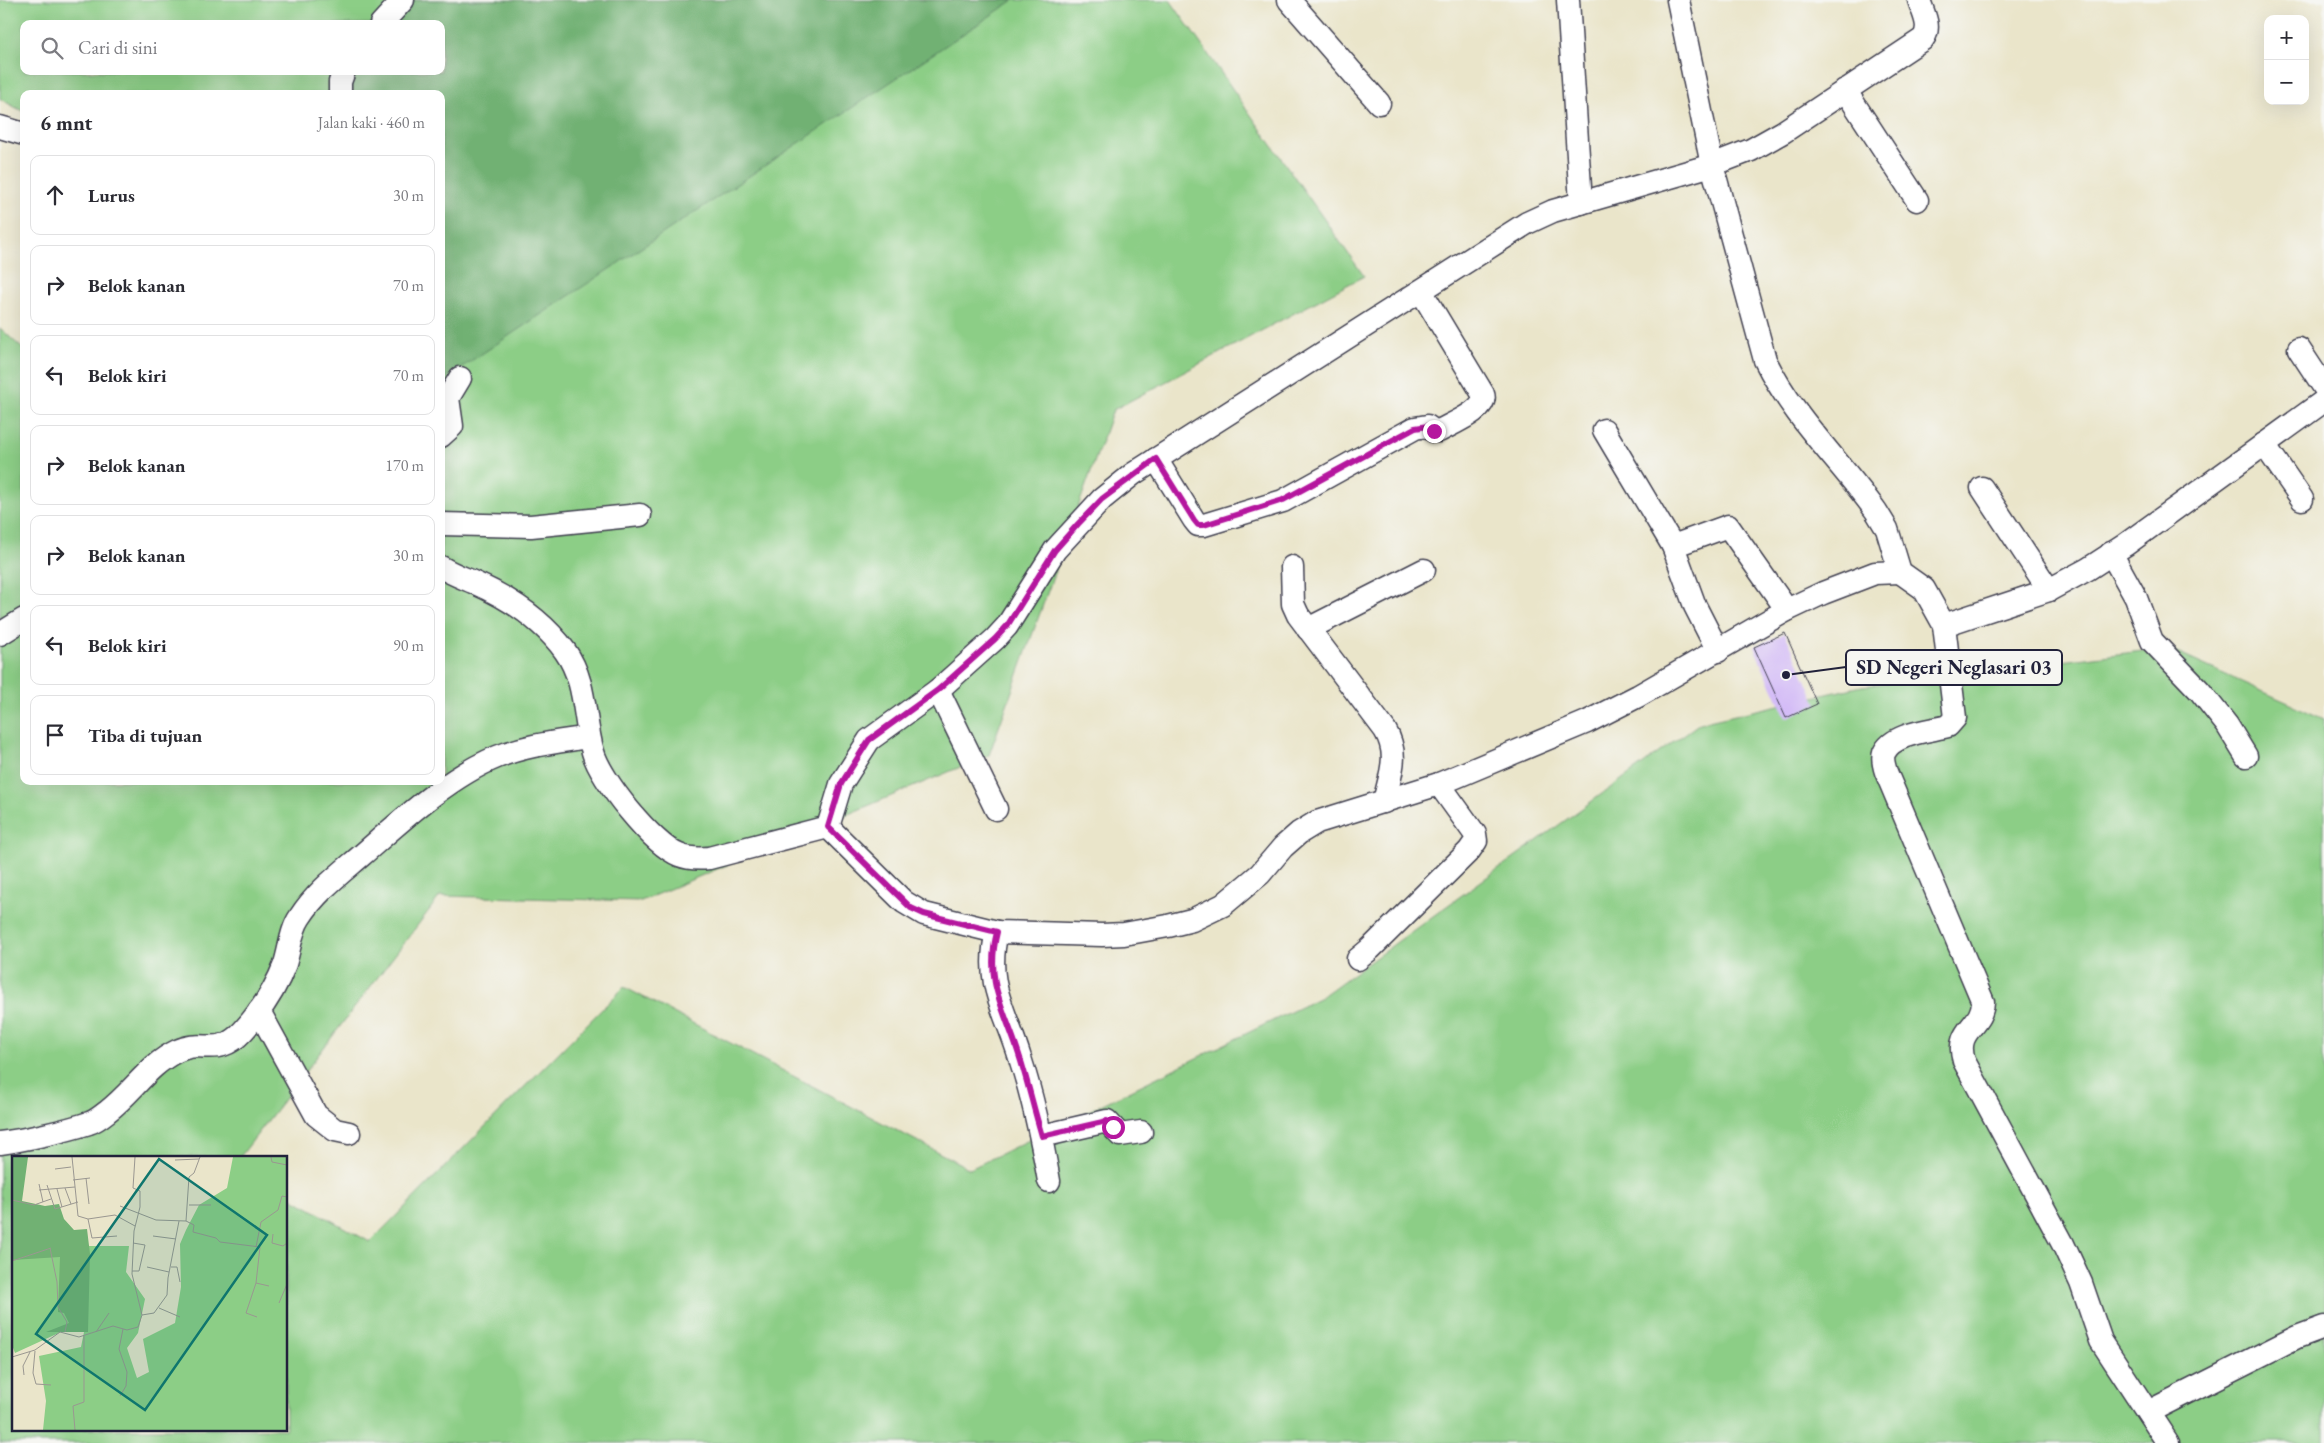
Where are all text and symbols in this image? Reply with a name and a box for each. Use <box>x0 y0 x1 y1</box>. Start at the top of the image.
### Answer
map controls <box>2264 15 2309 105</box>
button: + <box>2264 15 2309 60</box>
search box <box>20 20 445 75</box>
icon: search <box>38 34 66 62</box>
text: Cari di sini <box>78 35 157 60</box>
button: − <box>2264 60 2309 105</box>
text: 6 mnt <box>40 109 92 136</box>
text: Jalan kaki · 460 m <box>318 112 425 133</box>
icon: ahead <box>41 181 69 209</box>
text: Lurus <box>88 183 135 208</box>
text: 30 m <box>393 185 424 206</box>
icon: right <box>41 271 69 299</box>
text: Belok kanan <box>88 273 186 298</box>
text: 70 m <box>393 275 424 296</box>
icon: left <box>41 361 69 389</box>
text: Belok kiri <box>88 363 167 388</box>
text: 70 m <box>393 365 424 386</box>
route end <box>1423 420 1446 443</box>
icon: right <box>41 451 69 479</box>
text: Belok kanan <box>88 453 186 478</box>
text: 170 m <box>385 455 424 476</box>
icon: right <box>41 541 69 569</box>
text: Belok kanan <box>88 543 186 568</box>
text: 30 m <box>393 545 424 566</box>
icon: left <box>41 631 69 659</box>
text: Belok kiri <box>88 633 167 658</box>
text: 90 m <box>393 635 424 656</box>
callout: SD Negeri Neglasari 03 <box>1846 650 2062 685</box>
text: SD Negeri Neglasari 03 <box>1856 654 2052 680</box>
icon: arrive <box>41 721 69 749</box>
text: Tiba di tujuan <box>88 723 202 748</box>
route start <box>1102 1116 1125 1139</box>
inset map <box>12 1156 288 1430</box>

